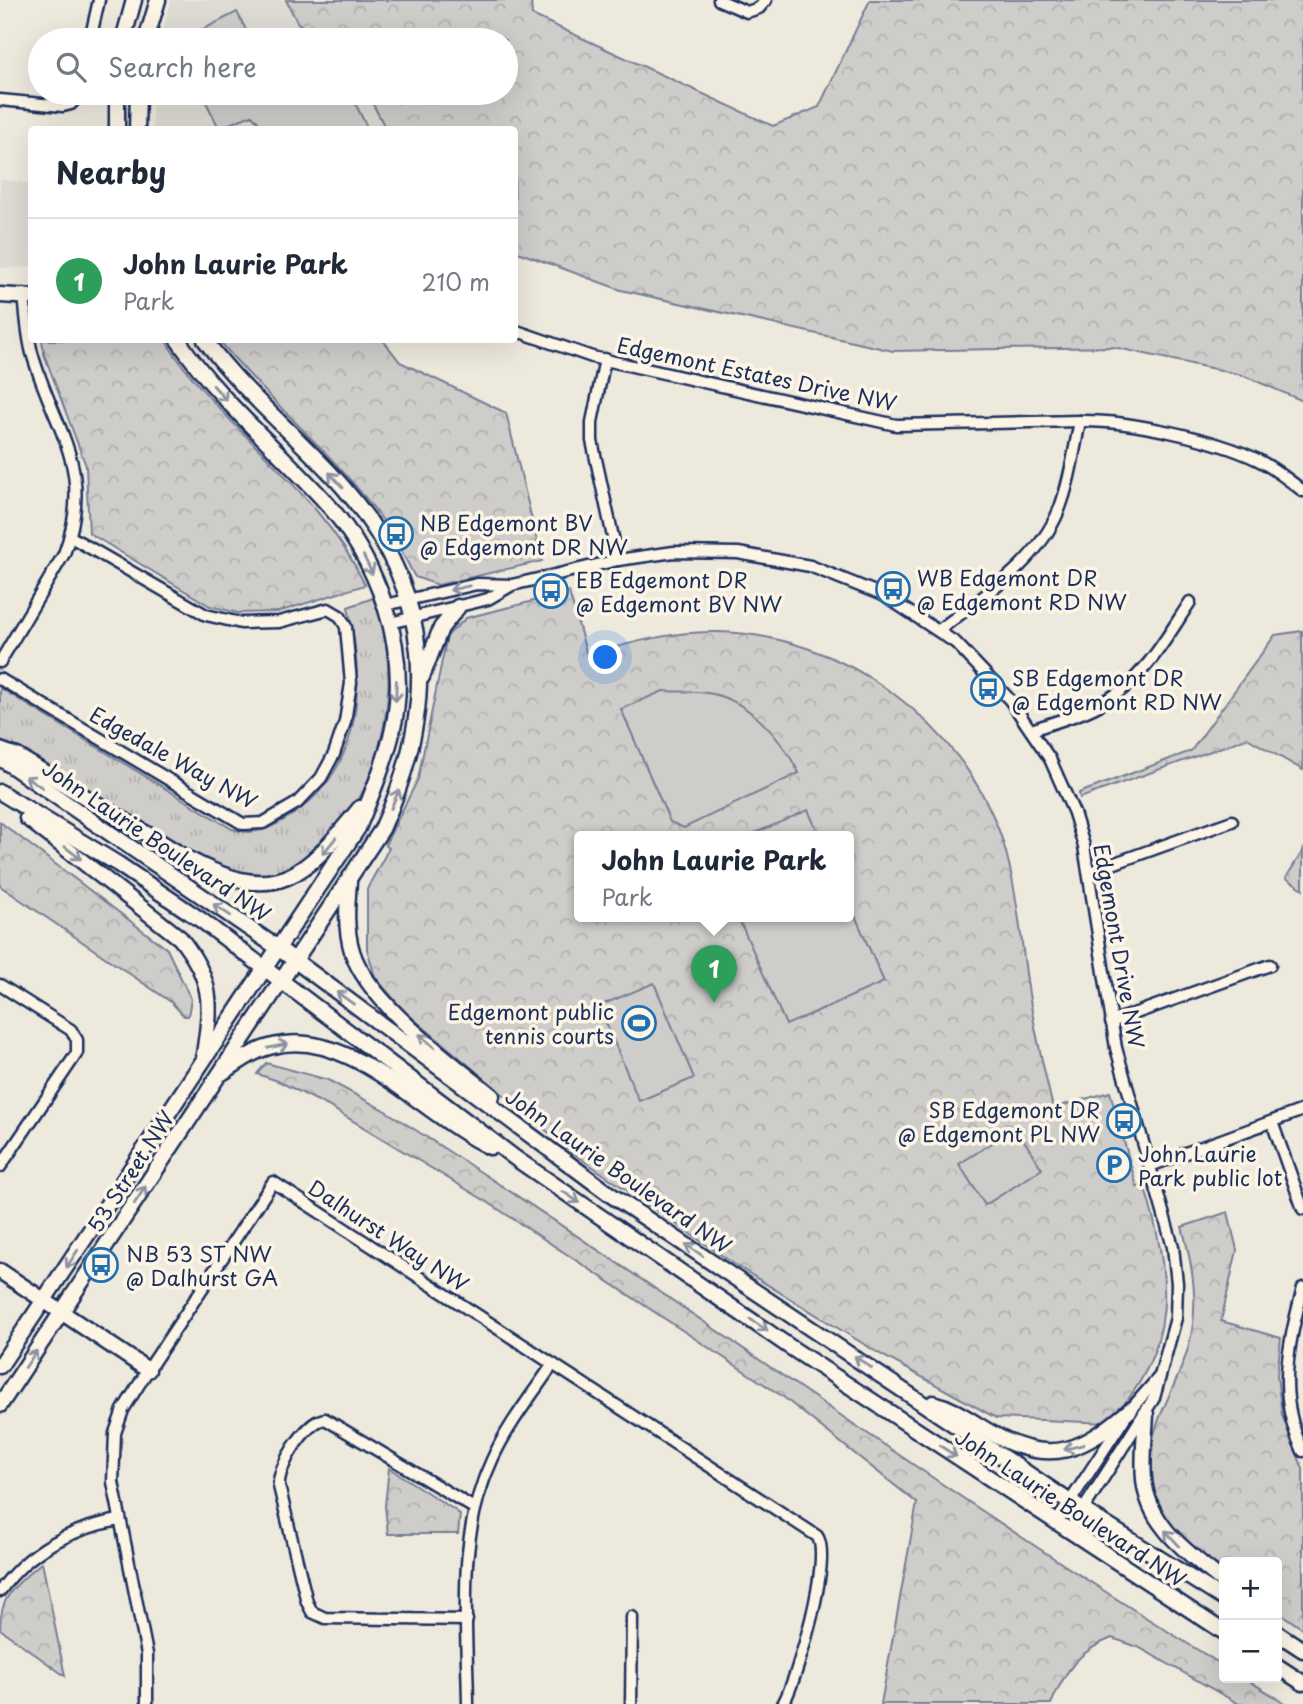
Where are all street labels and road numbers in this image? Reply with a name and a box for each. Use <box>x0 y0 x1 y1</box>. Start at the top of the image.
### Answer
street label: Edgemont Estates Drive NW <box>614 328 900 418</box>
street label: Edgedale Way NW <box>84 698 264 817</box>
street label: John Laurie Boulevard NW <box>36 751 278 929</box>
street label: Edgemont Drive NW <box>1086 841 1154 1051</box>
street label: John Laurie Boulevard NW <box>499 1079 739 1261</box>
street label: 53 Street NW <box>79 1103 182 1238</box>
street label: Dalhurst Way NW <box>302 1171 476 1299</box>
street label: John Laurie Boulevard NW <box>949 1420 1193 1594</box>

